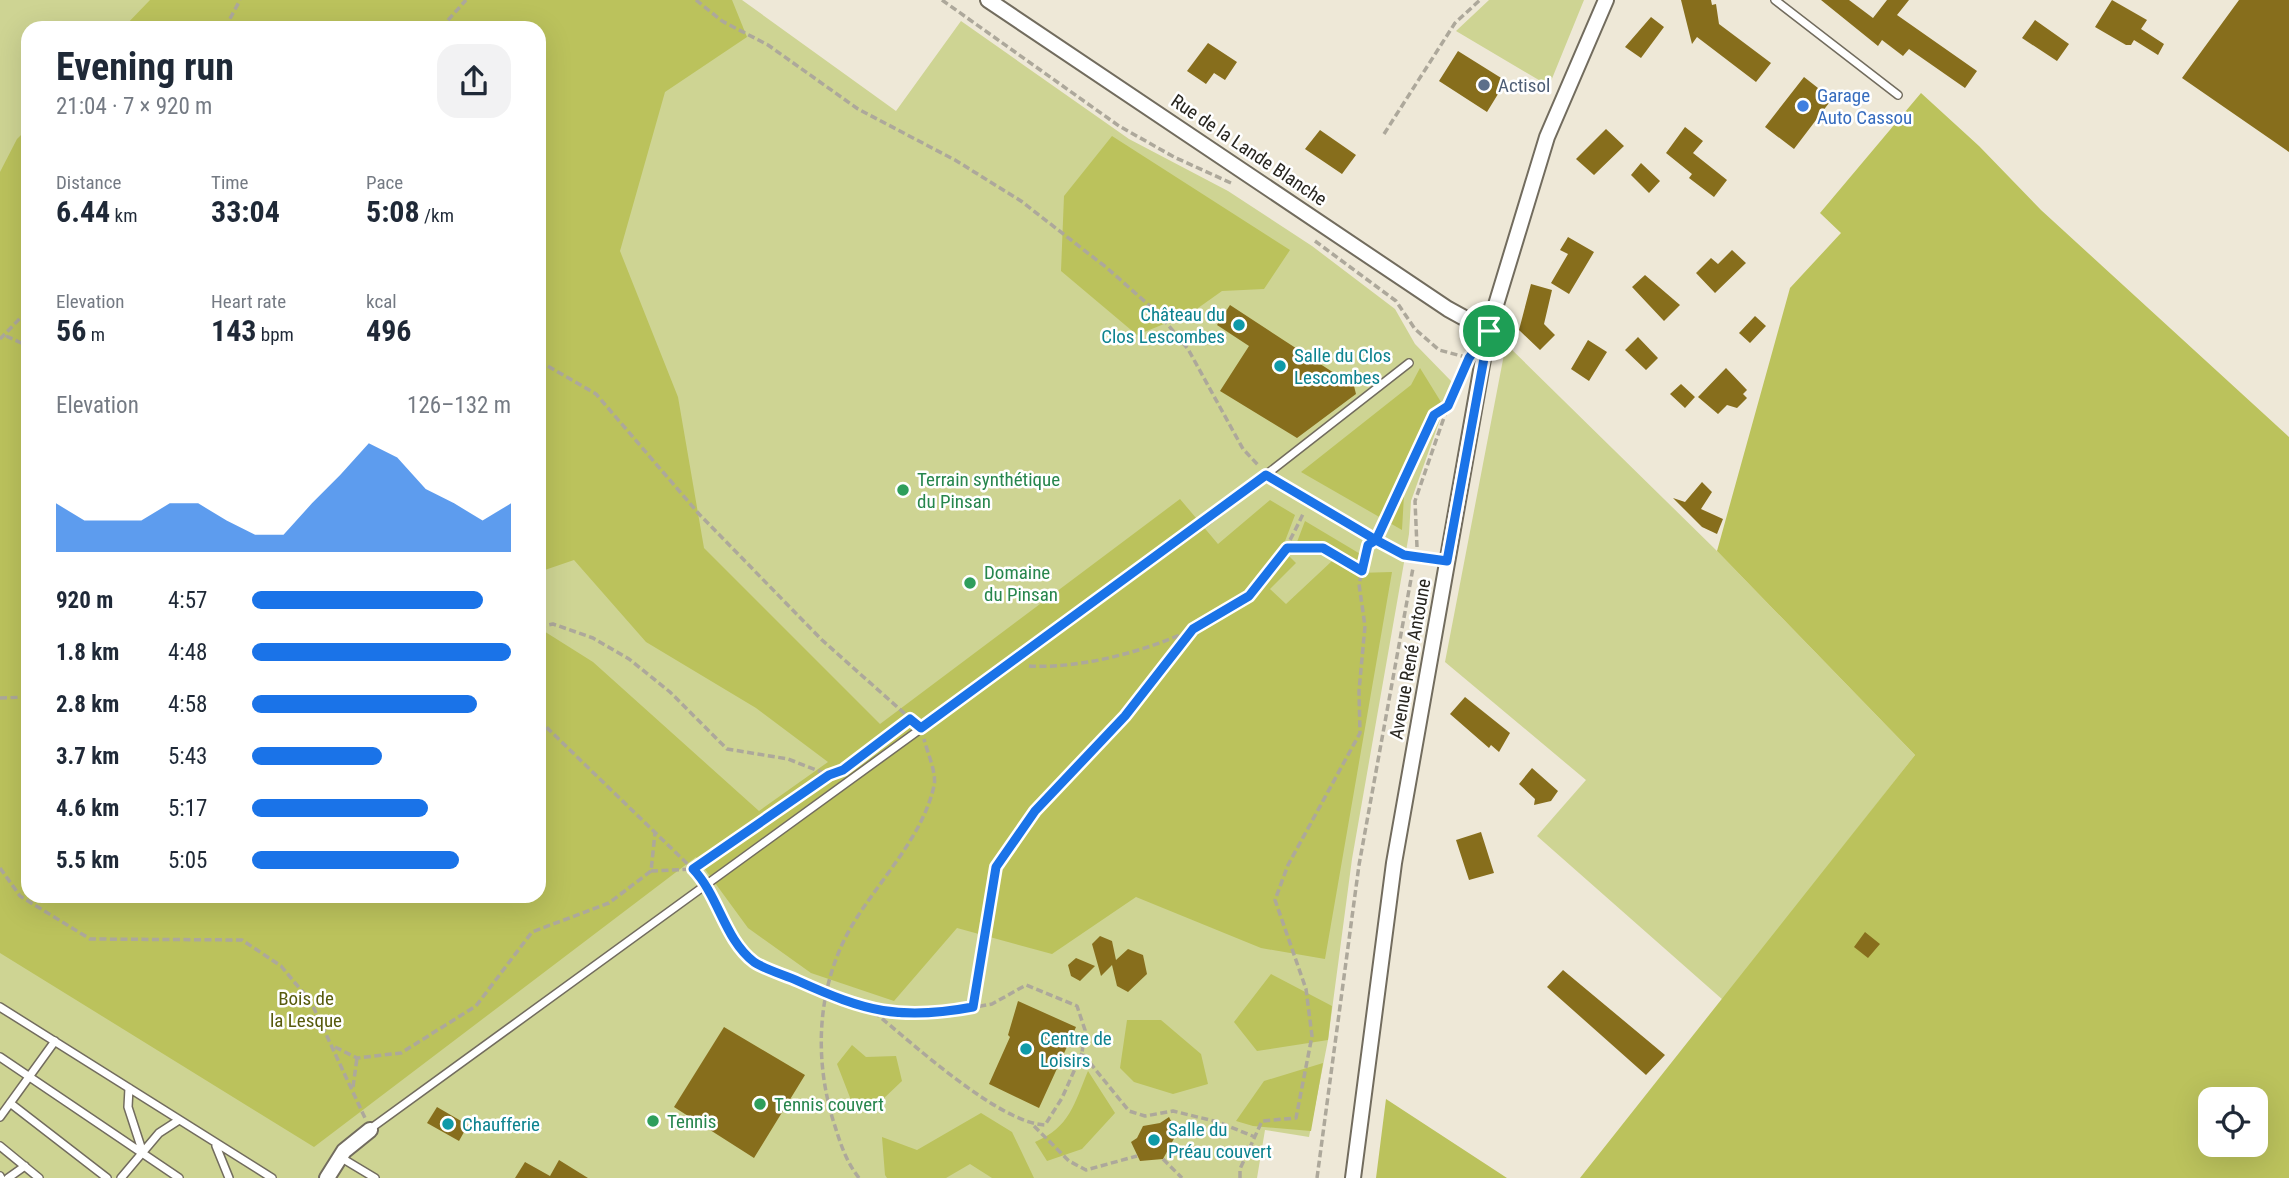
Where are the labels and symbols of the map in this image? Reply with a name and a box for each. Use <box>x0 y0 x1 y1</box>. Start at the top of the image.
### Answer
place label: Actisol <box>1498 74 1550 97</box>
marker: Actisol <box>1476 77 1492 93</box>
place label: Garage Auto Cassou <box>1817 84 1912 129</box>
street label: Rue de la Lande Blanche <box>1167 89 1331 211</box>
marker: Garage Auto Cassou <box>1795 98 1811 114</box>
pin <box>1459 301 1519 361</box>
place label: Château du Clos Lescombes <box>1101 303 1225 348</box>
marker: Château du Clos Lescombes <box>1231 317 1247 333</box>
place label: Salle du Clos Lescombes <box>1294 344 1391 389</box>
marker: Salle du Clos Lescombes <box>1272 358 1288 374</box>
place label: Terrain synthétique du Pinsan <box>917 468 1060 513</box>
marker: Terrain synthétique du Pinsan <box>895 482 911 498</box>
place label: Domaine du Pinsan <box>984 561 1058 606</box>
marker: Domaine du Pinsan <box>962 575 978 591</box>
street label: Avenue René Antoune <box>1385 577 1435 741</box>
park label: Bois de la Lesque <box>270 987 342 1032</box>
place label: Centre de Loisirs <box>1040 1027 1112 1072</box>
marker: Centre de Loisirs <box>1018 1041 1034 1057</box>
place label: Tennis couvert <box>774 1093 884 1116</box>
marker: Tennis couvert <box>752 1096 768 1112</box>
place label: Tennis <box>667 1110 716 1133</box>
place label: Chaufferie <box>462 1113 540 1136</box>
marker: Tennis <box>645 1113 661 1129</box>
marker: Chaufferie <box>440 1116 456 1132</box>
place label: Salle du Préau couvert <box>1168 1118 1272 1163</box>
marker: Salle du Préau couvert <box>1146 1132 1162 1148</box>

